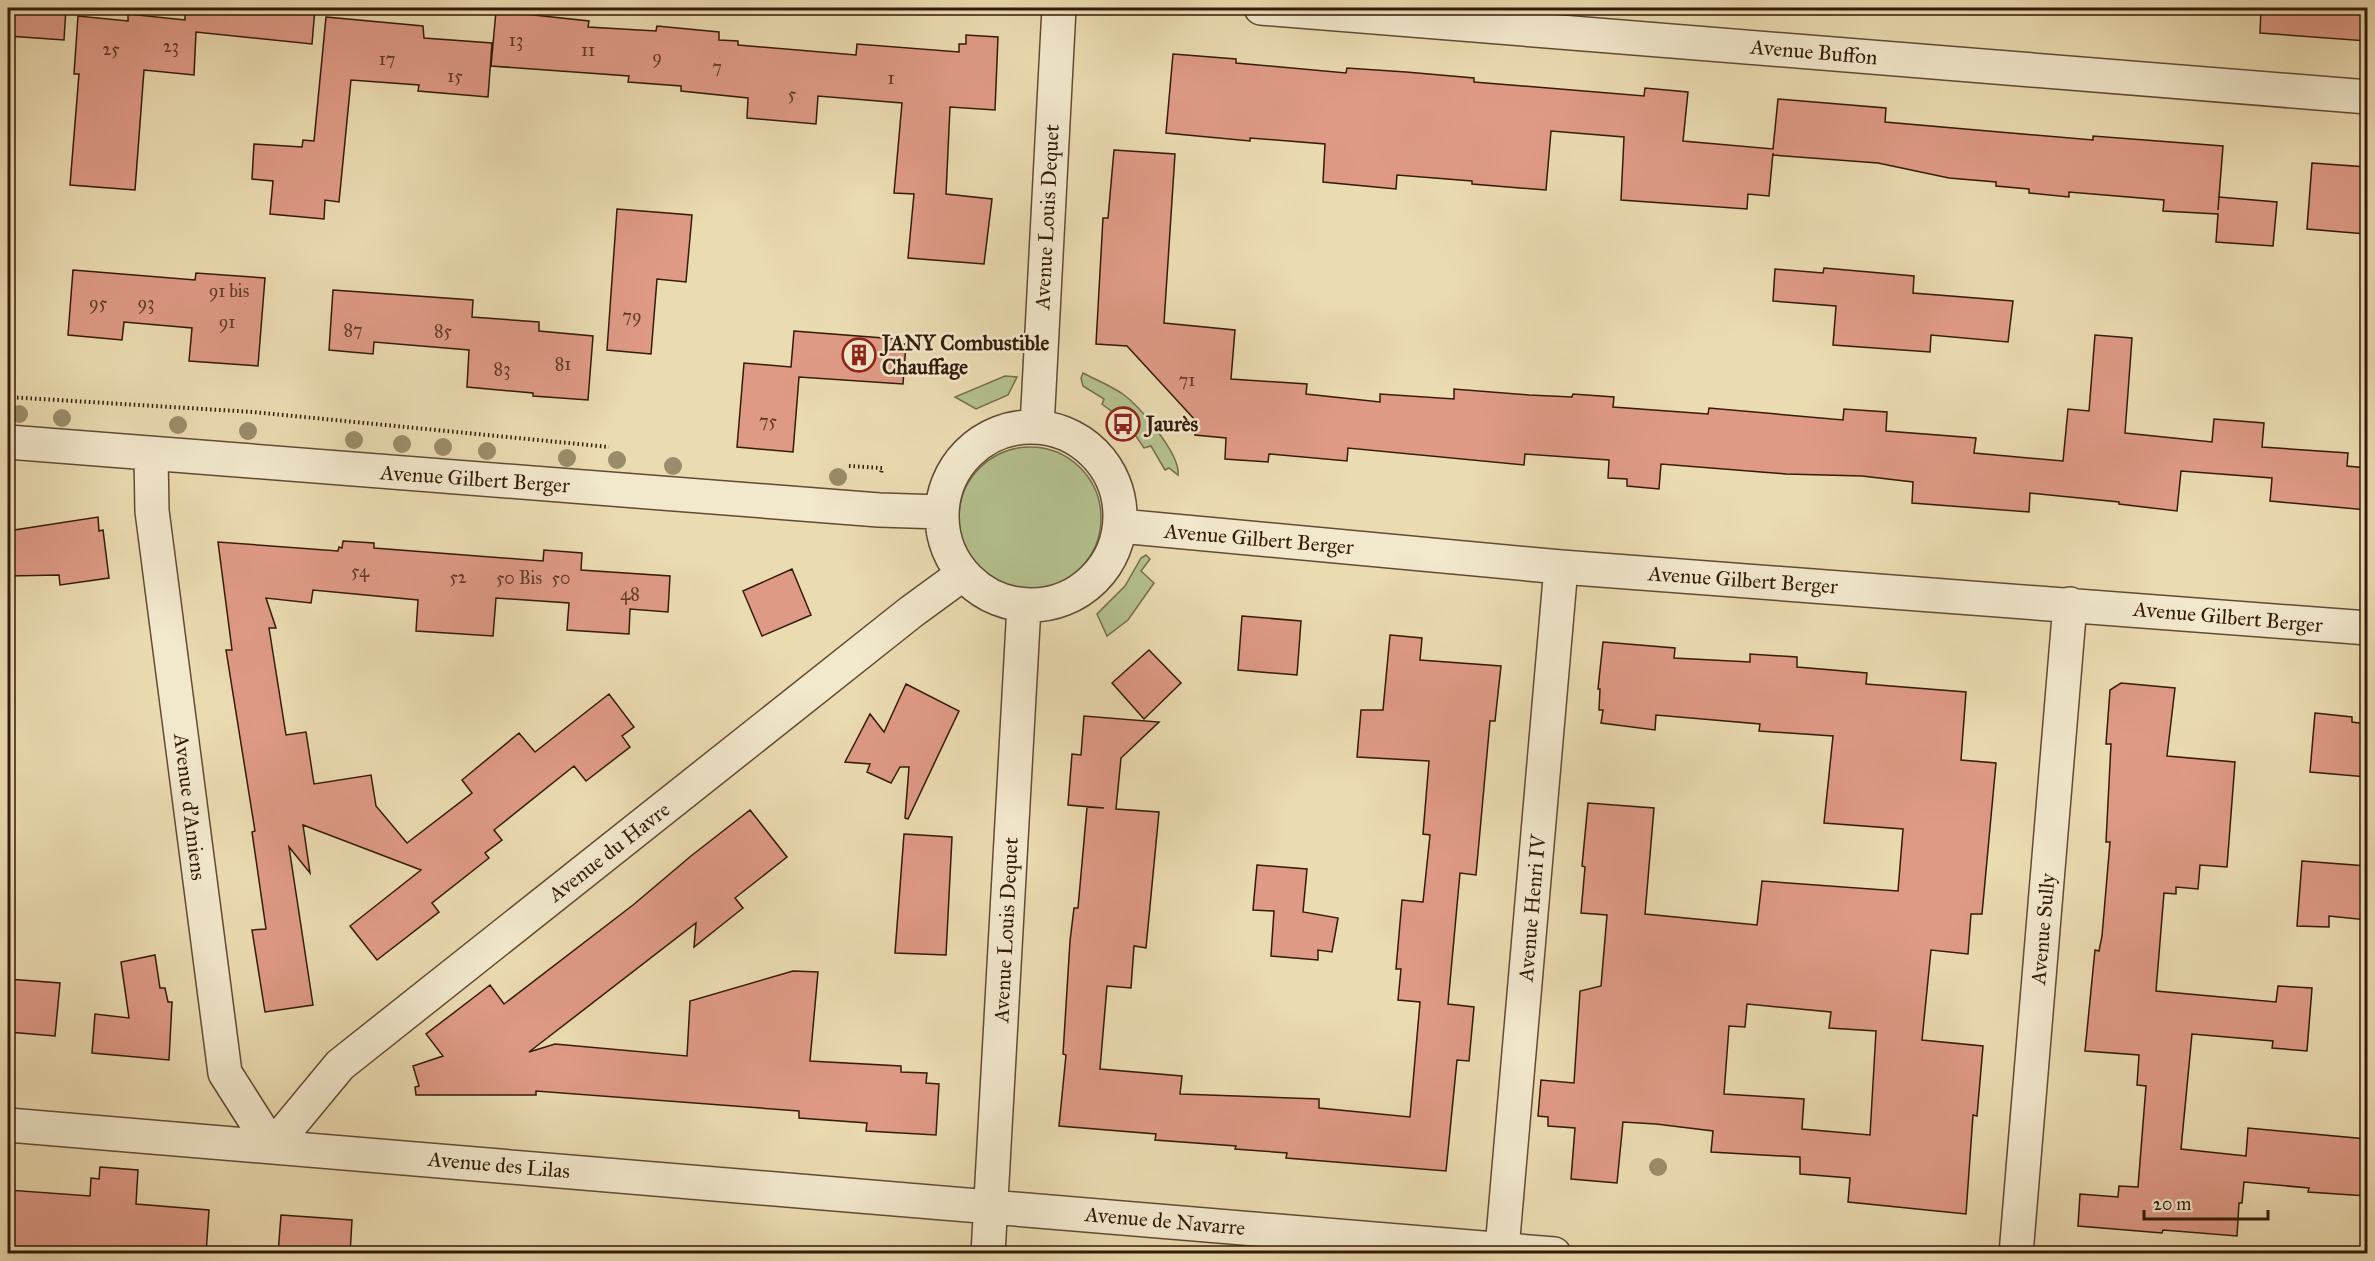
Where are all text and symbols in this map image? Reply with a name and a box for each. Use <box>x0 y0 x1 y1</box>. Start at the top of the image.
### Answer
house number: 13 <box>509 29 523 51</box>
street label: Avenue Buffon <box>1748 33 1879 70</box>
house number: 23 <box>163 35 179 57</box>
house number: 25 <box>102 38 120 60</box>
house number: 11 <box>581 39 595 61</box>
house number: 9 <box>652 46 662 68</box>
house number: 17 <box>379 48 395 70</box>
house number: 7 <box>712 56 722 78</box>
house number: 15 <box>447 65 463 87</box>
house number: 1 <box>887 67 895 89</box>
house number: 5 <box>788 83 797 105</box>
street label: Avenue Louis Dequet <box>1029 123 1065 311</box>
house number: 91 bis <box>209 280 249 302</box>
house number: 95 <box>89 292 108 314</box>
house number: 93 <box>138 292 154 314</box>
house number: 79 <box>622 305 642 327</box>
house number: 91 <box>219 311 235 333</box>
house number: 87 <box>343 319 363 341</box>
house number: 85 <box>434 320 453 342</box>
place label: JANY Combustible Chauffage <box>879 330 1049 380</box>
building icon: JANY Combustible Chauffage <box>841 337 877 373</box>
house number: 81 <box>555 353 571 375</box>
house number: 83 <box>494 358 510 380</box>
house number: 71 <box>1179 369 1195 391</box>
bus stop icon: Jaurès <box>1105 406 1141 442</box>
house number: 75 <box>759 410 778 432</box>
place label: Jaurès <box>1143 411 1199 438</box>
street label: Avenue Gilbert Berger <box>378 459 571 499</box>
street label: Avenue Gilbert Berger <box>1162 518 1355 560</box>
house number: 54 <box>351 560 370 582</box>
street label: Avenue Gilbert Berger <box>1646 560 1839 600</box>
house number: 52 <box>449 566 467 588</box>
house number: 50 Bis <box>496 567 542 589</box>
house number: 50 <box>552 567 570 589</box>
house number: 48 <box>620 583 640 605</box>
street label: Avenue Gilbert Berger <box>2131 596 2324 638</box>
street label: Avenue d'Amiens <box>168 731 212 882</box>
street label: Avenue du Havre <box>542 796 675 908</box>
street label: Avenue Henri IV <box>1513 832 1551 984</box>
street label: Avenue Louis Dequet <box>988 836 1024 1024</box>
street label: Avenue Sully <box>2025 871 2061 987</box>
street label: Avenue des Lilas <box>426 1146 571 1184</box>
scale bar <box>2144 1183 2268 1221</box>
text: 20 m <box>2153 1193 2191 1215</box>
street label: Avenue de Navarre <box>1083 1201 1246 1241</box>

